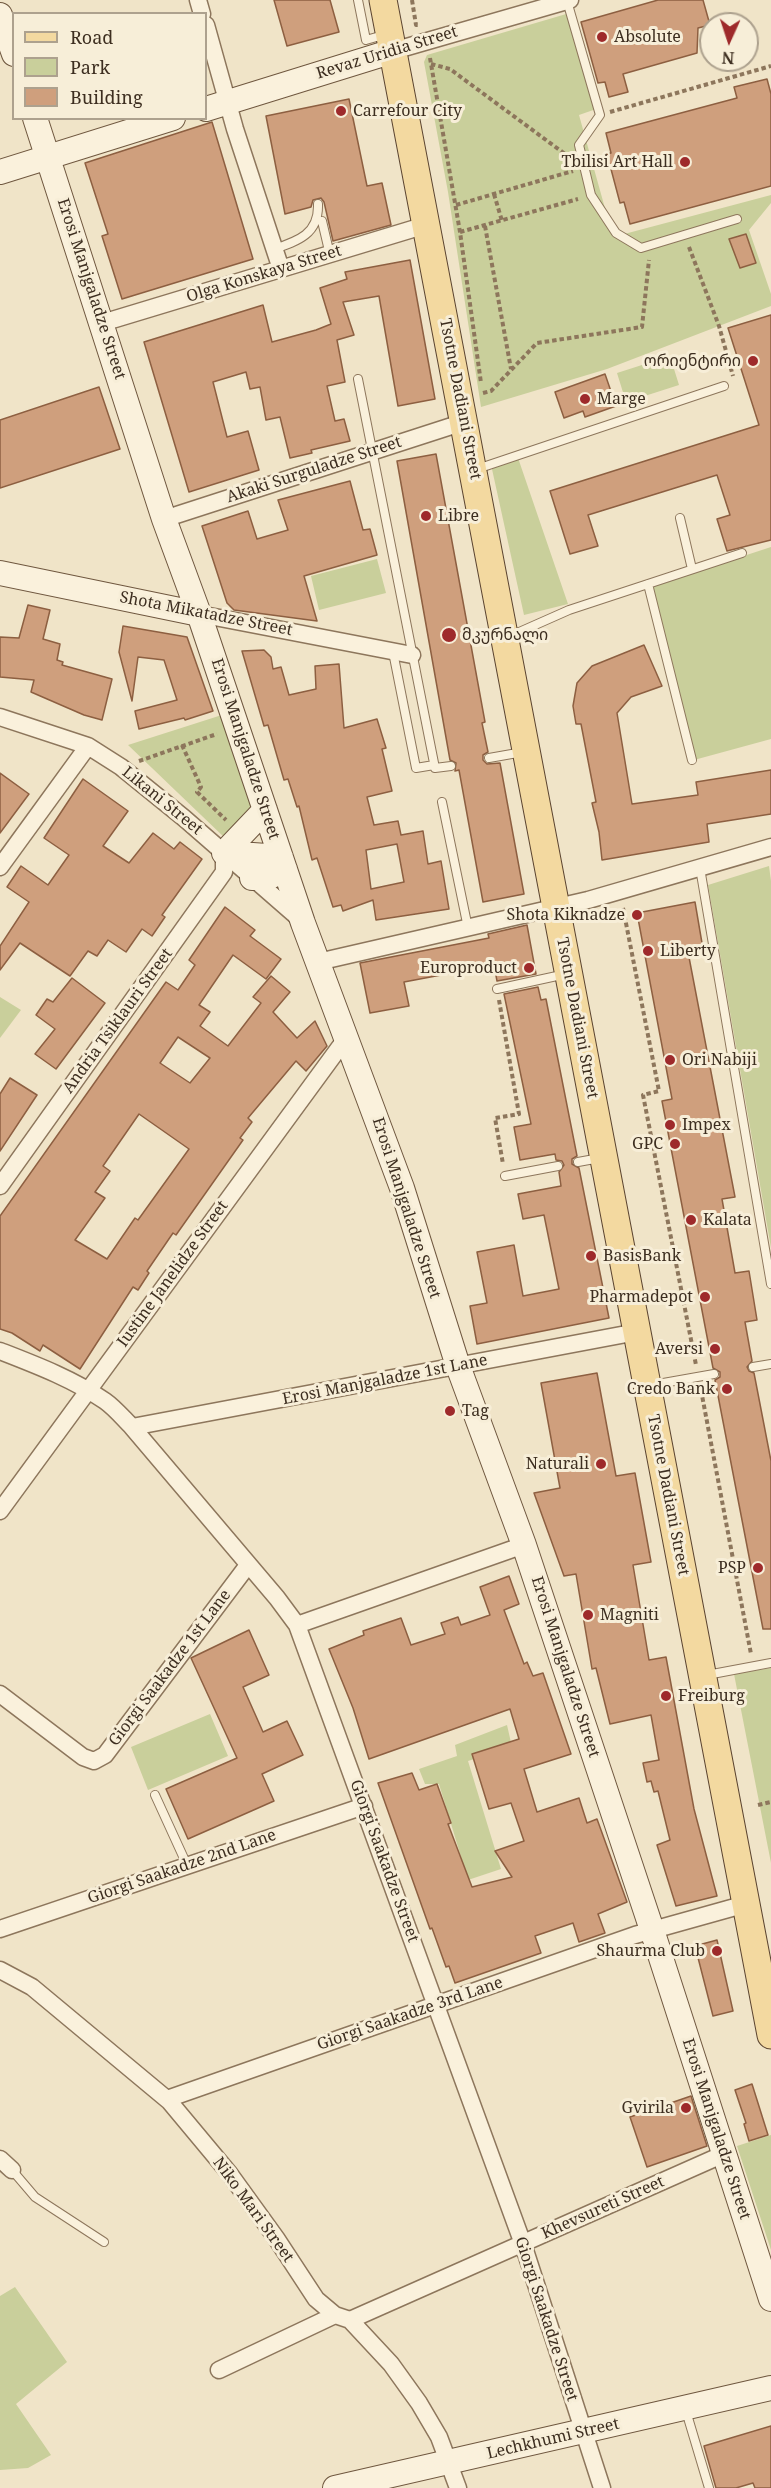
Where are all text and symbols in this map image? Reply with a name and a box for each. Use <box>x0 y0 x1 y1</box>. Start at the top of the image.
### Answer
legend <box>12 12 207 120</box>
north arrow <box>699 12 759 72</box>
street label: Revaz Uridia Street <box>314 22 460 84</box>
text: Road <box>70 25 113 49</box>
place label: Absolute <box>614 27 681 47</box>
marker: Absolute <box>595 30 609 44</box>
text: N <box>721 47 735 69</box>
text: Park <box>70 55 110 79</box>
text: Building <box>70 85 143 109</box>
place label: Carrefour City <box>353 101 462 121</box>
marker: Carrefour City <box>334 104 348 118</box>
place label: Tbilisi Art Hall <box>561 152 673 172</box>
marker: Tbilisi Art Hall <box>678 155 692 169</box>
street label: Erosi Manjgaladze Street <box>53 196 129 382</box>
street label: Olga Konskaya Street <box>184 241 344 307</box>
street label: Tsotne Dadiani Street <box>435 317 485 481</box>
place label: ორიენტირი <box>644 351 741 371</box>
marker: ორიენტირი <box>746 354 760 368</box>
place label: Marge <box>597 389 646 409</box>
marker: Marge <box>578 392 592 406</box>
street label: Akaki Surguladze Street <box>224 433 404 507</box>
place label: Libre <box>438 506 479 526</box>
marker: Libre <box>419 509 433 523</box>
street label: Shota Mikatadze Street <box>118 588 294 640</box>
place label: მკურნალი <box>462 625 548 645</box>
marker: მკურნალი <box>440 626 458 644</box>
street label: Erosi Manjgaladze Street <box>207 656 283 842</box>
street label: Likani Street <box>118 763 206 839</box>
place label: Shota Kiknadze <box>507 905 625 925</box>
marker: Shota Kiknadze <box>630 908 644 922</box>
street label: Tsotne Dadiani Street <box>552 936 602 1100</box>
place label: Liberty <box>660 941 716 961</box>
marker: Liberty <box>641 944 655 958</box>
street label: Andria Tsiklauri Street <box>59 945 177 1097</box>
place label: Europroduct <box>420 958 517 978</box>
marker: Europroduct <box>522 961 536 975</box>
place label: Ori Nabiji <box>682 1050 757 1070</box>
marker: Ori Nabiji <box>663 1053 677 1067</box>
street label: Erosi Manjgaladze Street <box>368 1115 444 1301</box>
place label: Impex <box>682 1115 731 1135</box>
marker: Impex <box>663 1118 677 1132</box>
place label: GPC <box>632 1134 663 1154</box>
marker: GPC <box>668 1137 682 1151</box>
street label: Iustine Janelidze Street <box>113 1197 233 1351</box>
place label: Kalata <box>703 1210 752 1230</box>
marker: Kalata <box>684 1213 698 1227</box>
place label: BasisBank <box>603 1246 681 1266</box>
marker: BasisBank <box>584 1249 598 1263</box>
place label: Pharmadepot <box>589 1287 693 1307</box>
marker: Pharmadepot <box>698 1290 712 1304</box>
place label: Aversi <box>655 1339 703 1359</box>
marker: Aversi <box>708 1342 722 1356</box>
street label: Erosi Manjgaladze 1st Lane <box>281 1351 489 1409</box>
place label: Credo Bank <box>627 1379 715 1399</box>
marker: Credo Bank <box>720 1382 734 1396</box>
place label: Tag <box>462 1401 489 1421</box>
marker: Tag <box>443 1404 457 1418</box>
street label: Tsotne Dadiani Street <box>643 1413 693 1577</box>
place label: Naturali <box>526 1454 589 1474</box>
marker: Naturali <box>594 1457 608 1471</box>
place label: PSP <box>718 1558 746 1578</box>
marker: PSP <box>751 1561 765 1575</box>
street label: Erosi Manjgaladze Street <box>527 1574 603 1760</box>
street label: Giorgi Saakadze 1st Lane <box>105 1586 235 1750</box>
place label: Magniti <box>600 1605 659 1625</box>
marker: Magniti <box>581 1608 595 1622</box>
place label: Freiburg <box>678 1686 745 1706</box>
marker: Freiburg <box>659 1689 673 1703</box>
street label: Giorgi Saakadze Street <box>346 1777 422 1945</box>
street label: Giorgi Saakadze 2nd Lane <box>85 1826 279 1908</box>
place label: Shaurma Club <box>596 1941 705 1961</box>
marker: Shaurma Club <box>710 1944 724 1958</box>
street label: Giorgi Saakadze 3rd Lane <box>315 1973 505 2055</box>
street label: Erosi Manjgaladze Street <box>678 2036 754 2222</box>
place label: Gvirila <box>622 2098 674 2118</box>
marker: Gvirila <box>679 2101 693 2115</box>
street label: Niko Mari Street <box>208 2154 298 2266</box>
street label: Khevsureti Street <box>539 2172 667 2244</box>
street label: Giorgi Saakadze Street <box>510 2234 582 2404</box>
street label: Lechkhumi Street <box>485 2414 621 2464</box>

